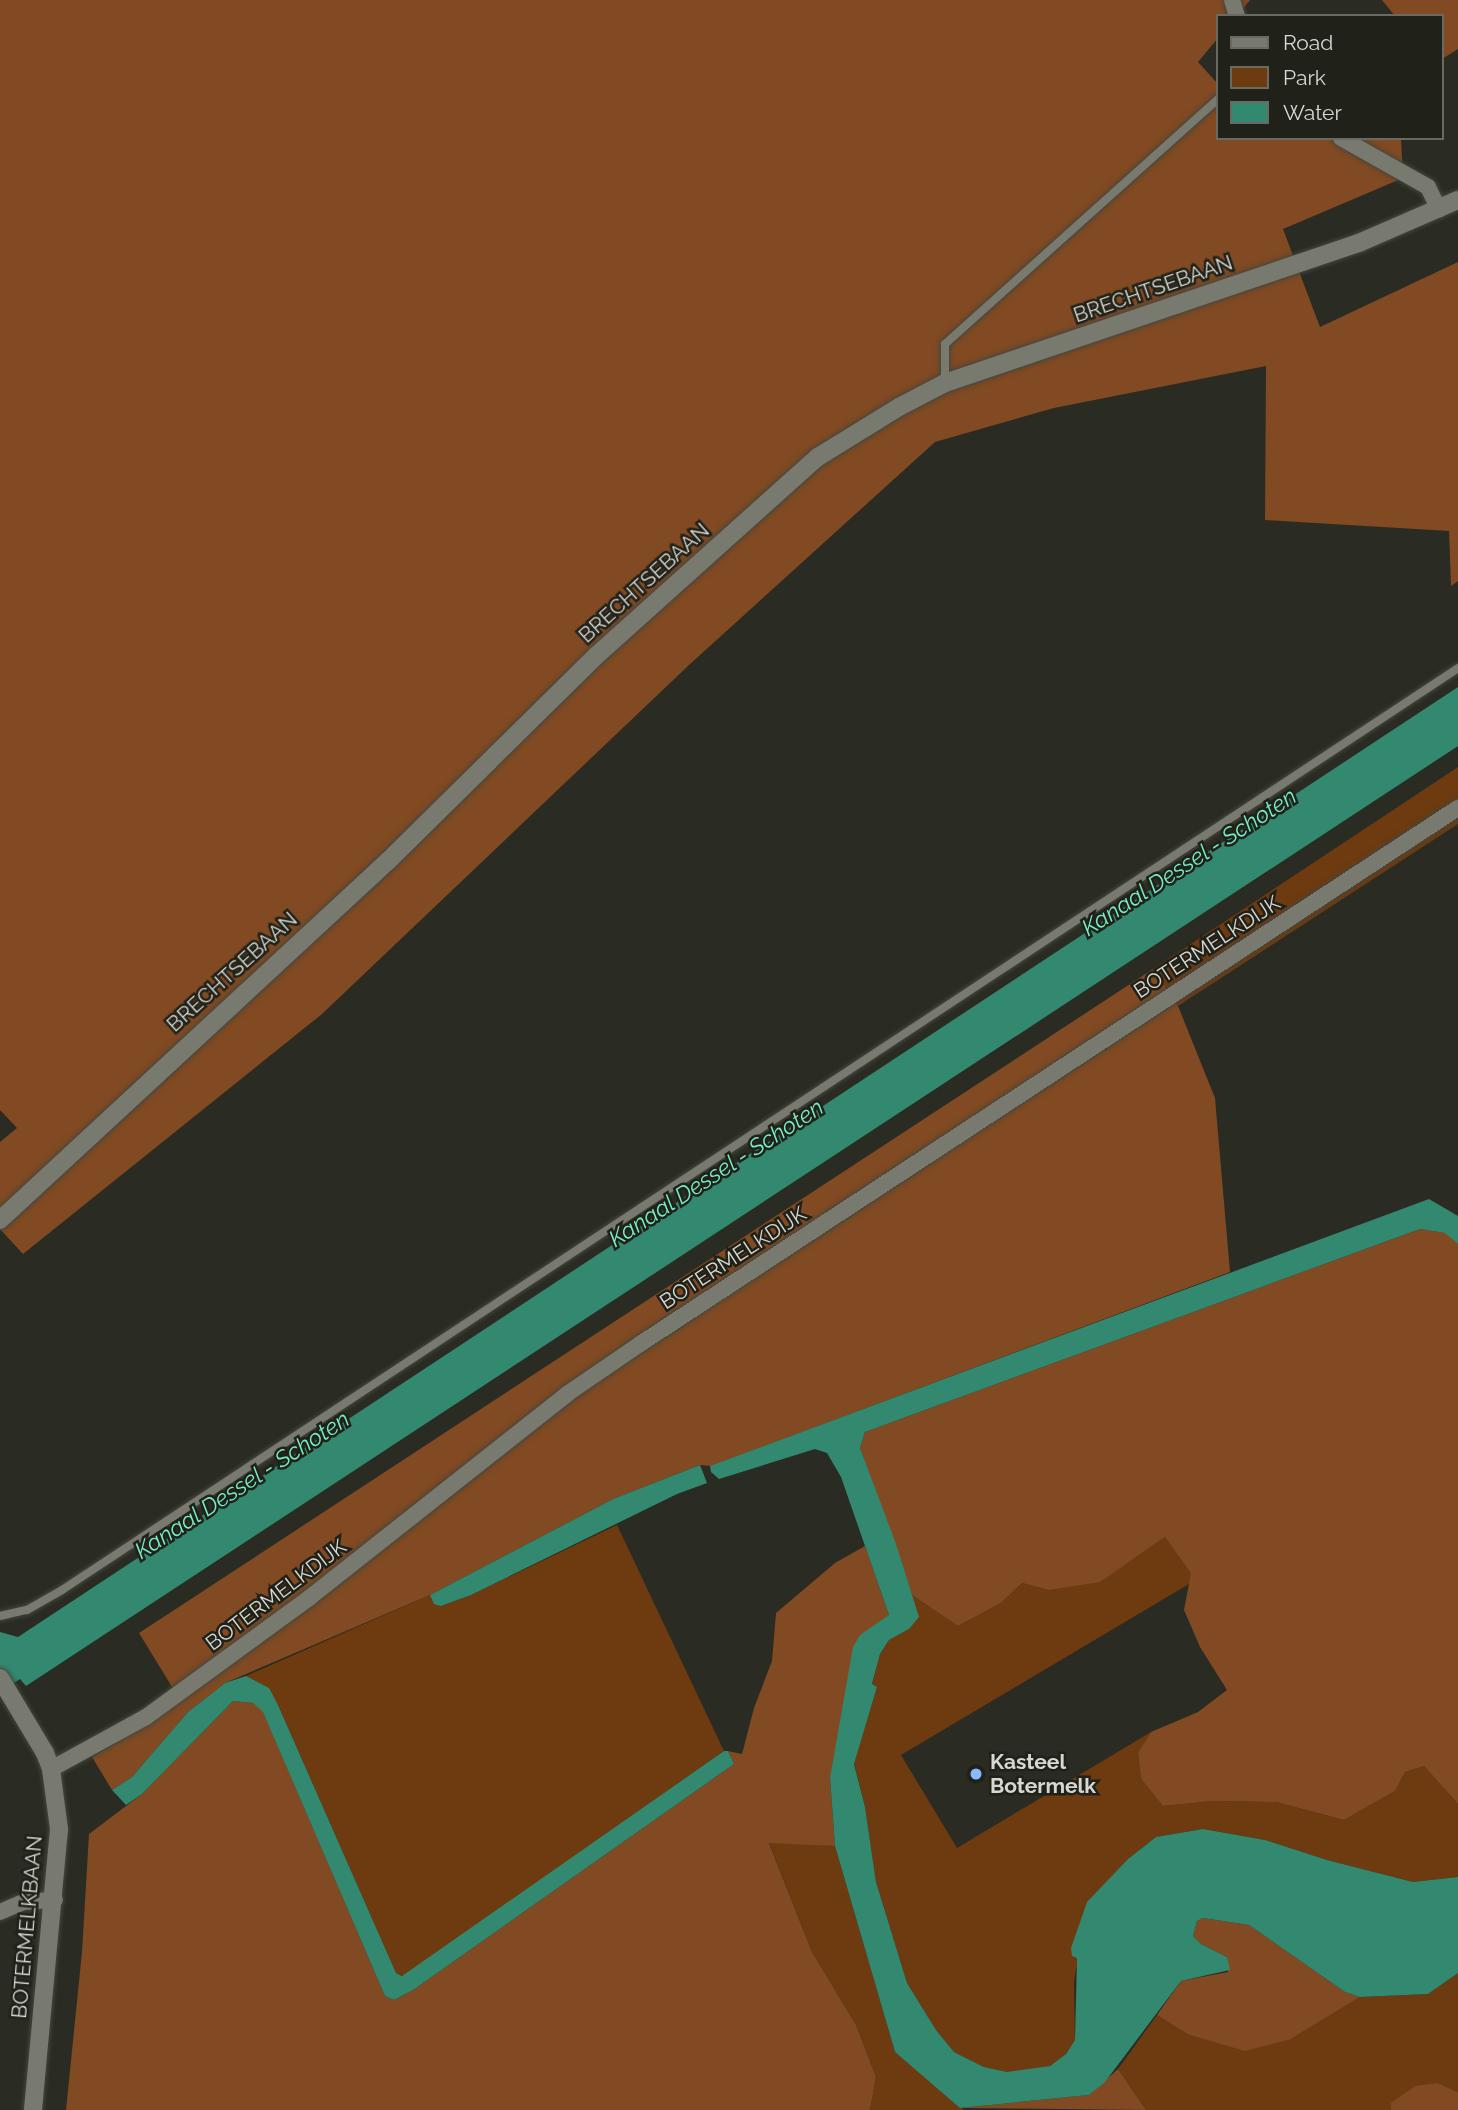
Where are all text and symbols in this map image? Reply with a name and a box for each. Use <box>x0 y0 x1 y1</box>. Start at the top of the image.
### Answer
legend <box>1216 14 1444 140</box>
text: Road <box>1283 30 1333 55</box>
text: Park <box>1283 65 1326 90</box>
text: Water <box>1283 100 1342 125</box>
street label: BRECHTSEBAAN <box>1070 250 1236 328</box>
street label: BRECHTSEBAAN <box>574 518 714 648</box>
water label: Kanaal Dessel - Schoten <box>1076 782 1302 942</box>
street label: BOTERMELKDIJK <box>1129 890 1285 1004</box>
street label: BRECHTSEBAAN <box>162 907 302 1037</box>
water label: Kanaal Dessel - Schoten <box>603 1093 829 1253</box>
street label: BOTERMELKDIJK <box>655 1201 811 1315</box>
water label: Kanaal Dessel - Schoten <box>129 1405 355 1565</box>
street label: BOTERMELKDIJK <box>201 1534 351 1656</box>
place label: Kasteel Botermelk <box>990 1749 1096 1799</box>
marker: Kasteel Botermelk <box>968 1766 984 1782</box>
street label: BOTERMELKBAAN <box>6 1834 48 2020</box>

